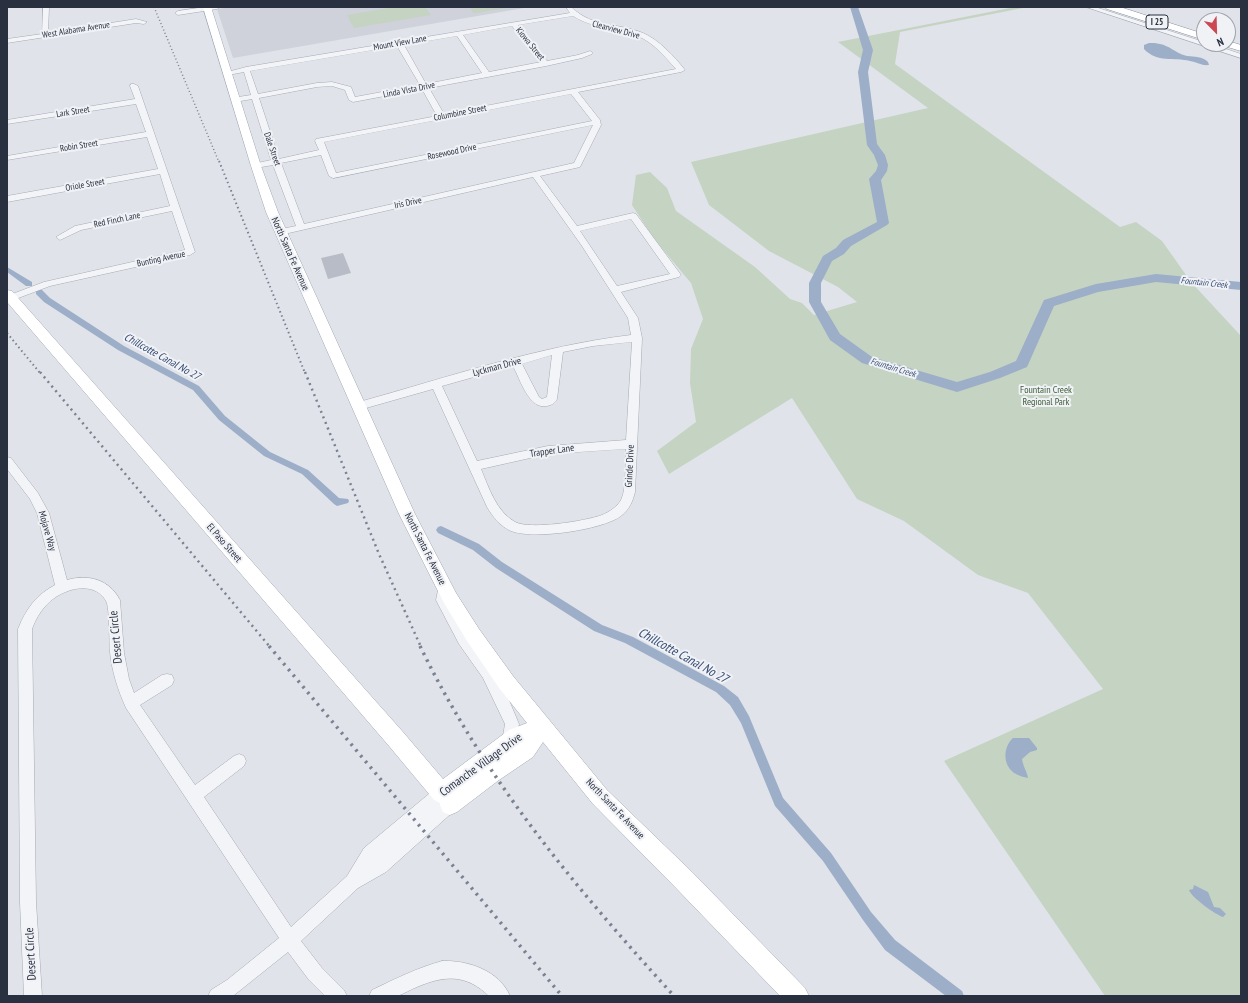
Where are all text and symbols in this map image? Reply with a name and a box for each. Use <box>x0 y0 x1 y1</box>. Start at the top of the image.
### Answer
north arrow <box>1196 12 1236 52</box>
road number: I 25 <box>1146 15 1168 29</box>
street label: Clearview Drive <box>591 18 641 42</box>
street label: West Alabama Avenue <box>41 19 111 41</box>
street label: Kiowa Street <box>513 25 547 63</box>
street label: Mount View Lane <box>373 33 427 53</box>
text: N <box>1215 35 1226 50</box>
street label: Linda Vista Drive <box>382 80 436 100</box>
street label: Columbine Street <box>433 103 487 123</box>
street label: Lark Street <box>56 104 90 120</box>
street label: Dale Street <box>261 131 283 167</box>
street label: Robin Street <box>59 138 99 154</box>
street label: Rosewood Drive <box>427 142 477 162</box>
street label: Oriole Street <box>65 176 105 194</box>
street label: Iris Drive <box>393 195 423 211</box>
street label: Red Finch Lane <box>93 210 141 230</box>
street label: North Santa Fe Avenue <box>268 215 312 293</box>
street label: Bunting Avenue <box>136 249 186 269</box>
water label: Fountain Creek <box>1180 275 1228 291</box>
water label: Chillcotte Canal No 27 <box>122 331 202 383</box>
street label: Lyckman Drive <box>471 355 523 379</box>
water label: Fountain Creek <box>869 356 917 380</box>
park label: Fountain Creek Regional Park <box>1020 384 1072 408</box>
street label: Trapper Lane <box>529 442 575 460</box>
street label: Grinde Drive <box>623 444 637 488</box>
street label: Mojave Way <box>36 510 58 552</box>
street label: North Santa Fe Avenue <box>402 511 448 587</box>
street label: El Paso Street <box>204 521 244 565</box>
street label: Desert Circle <box>107 610 125 664</box>
water label: Chillcotte Canal No 27 <box>635 625 731 687</box>
street label: Comanche Village Drive <box>437 730 525 800</box>
street label: North Santa Fe Avenue <box>583 776 647 842</box>
street label: Desert Circle <box>22 927 40 981</box>

